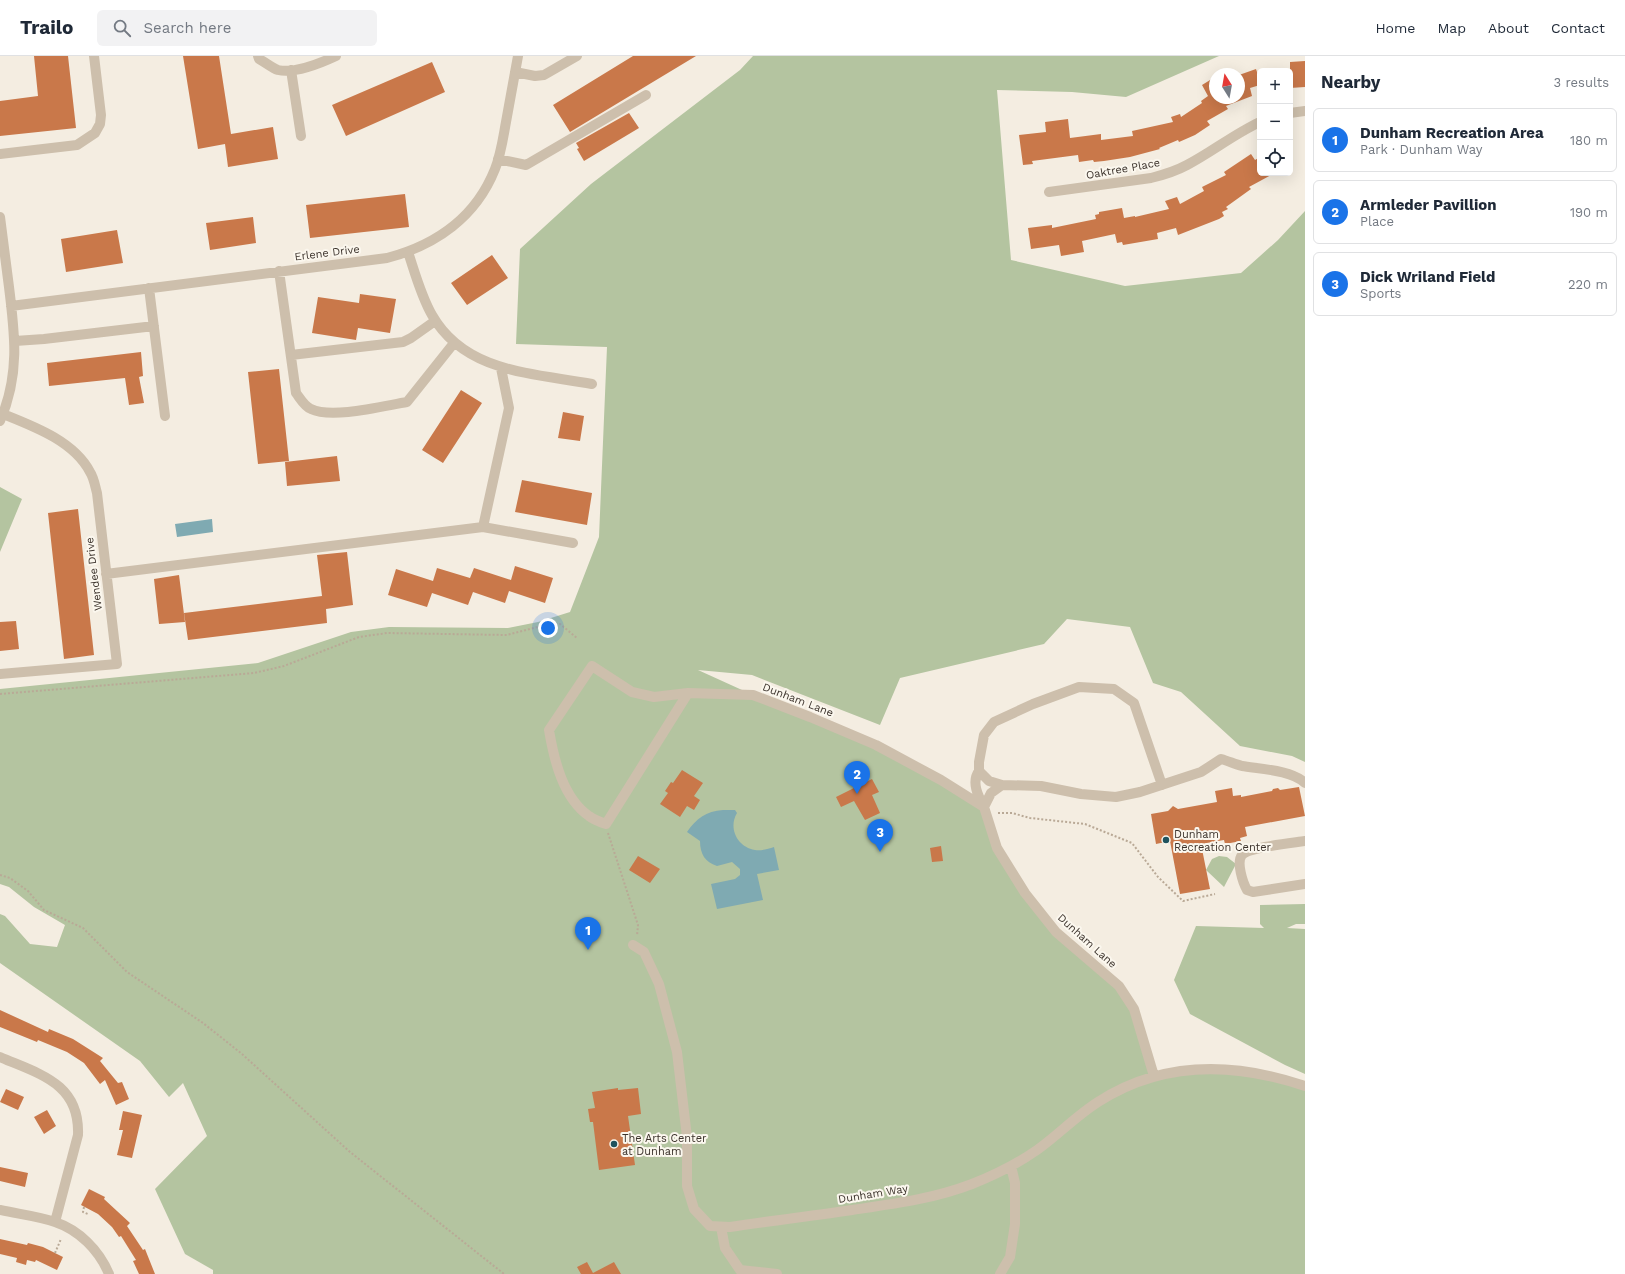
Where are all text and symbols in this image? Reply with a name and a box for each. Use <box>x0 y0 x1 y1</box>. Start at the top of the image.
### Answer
search box <box>97 10 377 46</box>
text: Trailo <box>20 16 73 39</box>
icon: search <box>111 17 133 39</box>
text: Search here <box>143 19 231 37</box>
text: Home <box>1375 20 1415 36</box>
text: Map <box>1437 20 1466 36</box>
text: About <box>1488 20 1529 36</box>
text: Contact <box>1551 20 1605 36</box>
north arrow <box>1209 68 1245 104</box>
map controls <box>1257 68 1293 176</box>
button: + <box>1257 68 1293 104</box>
text: Nearby <box>1321 72 1380 92</box>
text: 3 results <box>1554 75 1609 90</box>
button: − <box>1257 104 1293 140</box>
text: Dunham Recreation Area <box>1360 124 1544 142</box>
text: 1 <box>1332 133 1338 148</box>
text: 180 m <box>1570 133 1608 148</box>
button: locate <box>1257 140 1293 176</box>
text: Park · Dunham Way <box>1360 142 1483 157</box>
street label: Oaktree Place <box>1085 156 1161 182</box>
text: Armleder Pavillion <box>1360 196 1497 214</box>
text: 2 <box>1331 205 1339 220</box>
text: 190 m <box>1570 205 1608 220</box>
text: Place <box>1360 214 1394 229</box>
street label: Erlene Drive <box>294 243 360 263</box>
text: Dick Wriland Field <box>1360 268 1495 286</box>
text: 3 <box>1331 277 1339 292</box>
text: 220 m <box>1568 277 1608 292</box>
text: Sports <box>1360 286 1401 301</box>
street label: Wendee Drive <box>83 536 105 612</box>
your location <box>538 618 558 638</box>
street label: Dunham Lane <box>761 681 835 719</box>
pin: 2 <box>844 761 870 794</box>
pin: 3 <box>867 819 893 852</box>
place label: Dunham Recreation Center <box>1174 828 1272 854</box>
marker: Dunham Recreation Center <box>1161 835 1171 845</box>
street label: Dunham Lane <box>1055 911 1119 971</box>
pin: 1 <box>575 917 601 950</box>
place label: The Arts Center at Dunham <box>622 1132 707 1158</box>
marker: The Arts Center at Dunham <box>609 1139 619 1149</box>
street label: Dunham Way <box>837 1182 909 1206</box>

